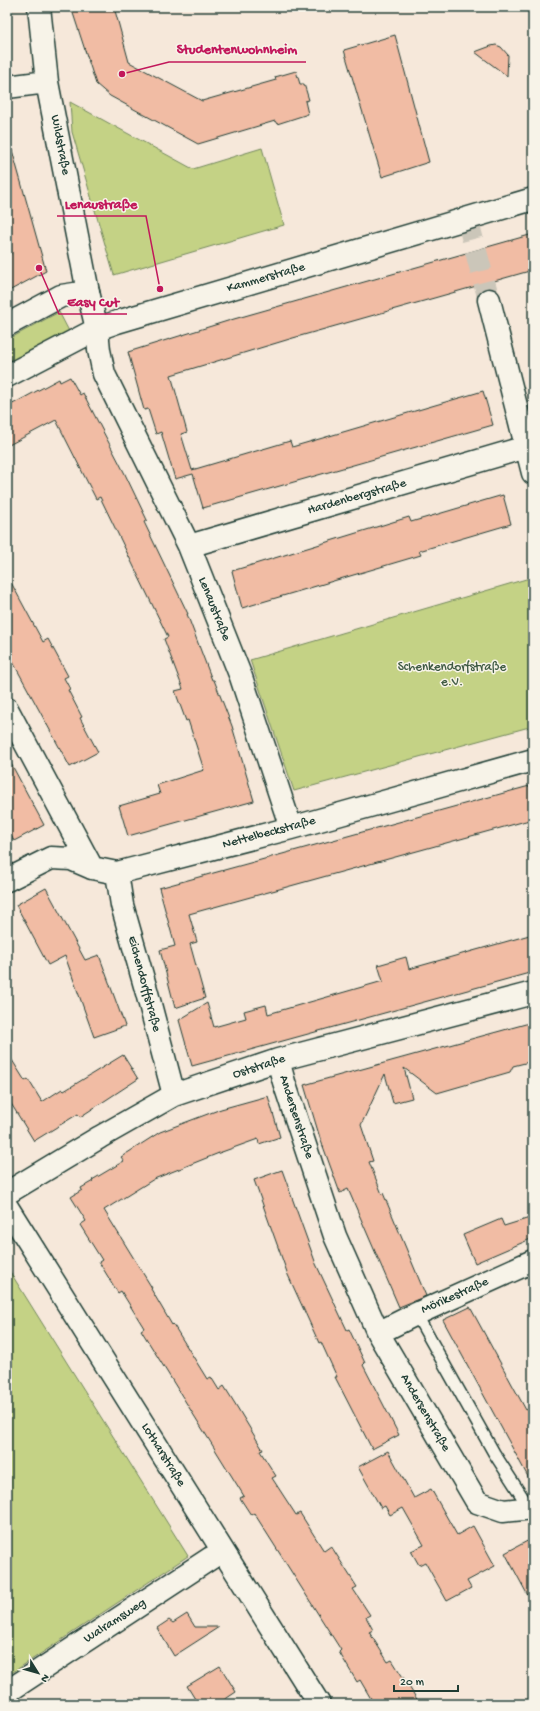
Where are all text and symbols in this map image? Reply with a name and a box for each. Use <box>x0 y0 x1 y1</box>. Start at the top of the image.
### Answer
callout: Studentenwohnheim <box>169 36 306 62</box>
text: Studentenwohnheim <box>177 42 297 59</box>
street label: Wildstraße <box>47 114 73 177</box>
callout: Lenaustraße <box>57 190 146 216</box>
text: Lenaustraße <box>65 197 138 214</box>
street label: Kammerstraße <box>225 260 307 296</box>
callout: Easy Cut <box>59 288 127 314</box>
text: Easy Cut <box>67 295 120 312</box>
street label: Hardenbergstraße <box>306 476 408 518</box>
street label: Lenaustraße <box>194 575 234 643</box>
park label: Schenkendorfstraße e.V. <box>398 660 507 690</box>
street label: Nettelbeckstraße <box>221 813 317 853</box>
street label: Eichendorffstraße <box>124 934 164 1034</box>
street label: Oststraße <box>231 1051 287 1083</box>
street label: Andersenstraße <box>275 1073 317 1161</box>
street label: Mörikestraße <box>419 1274 491 1318</box>
street label: Andersenstraße <box>397 1372 453 1455</box>
street label: Lotharstraße <box>138 1420 189 1490</box>
street label: Walramsweg <box>81 1595 149 1647</box>
north arrow <box>18 1653 58 1693</box>
scale bar <box>394 1667 458 1693</box>
text: N <box>37 1671 51 1684</box>
text: 20 m <box>400 1676 425 1690</box>

